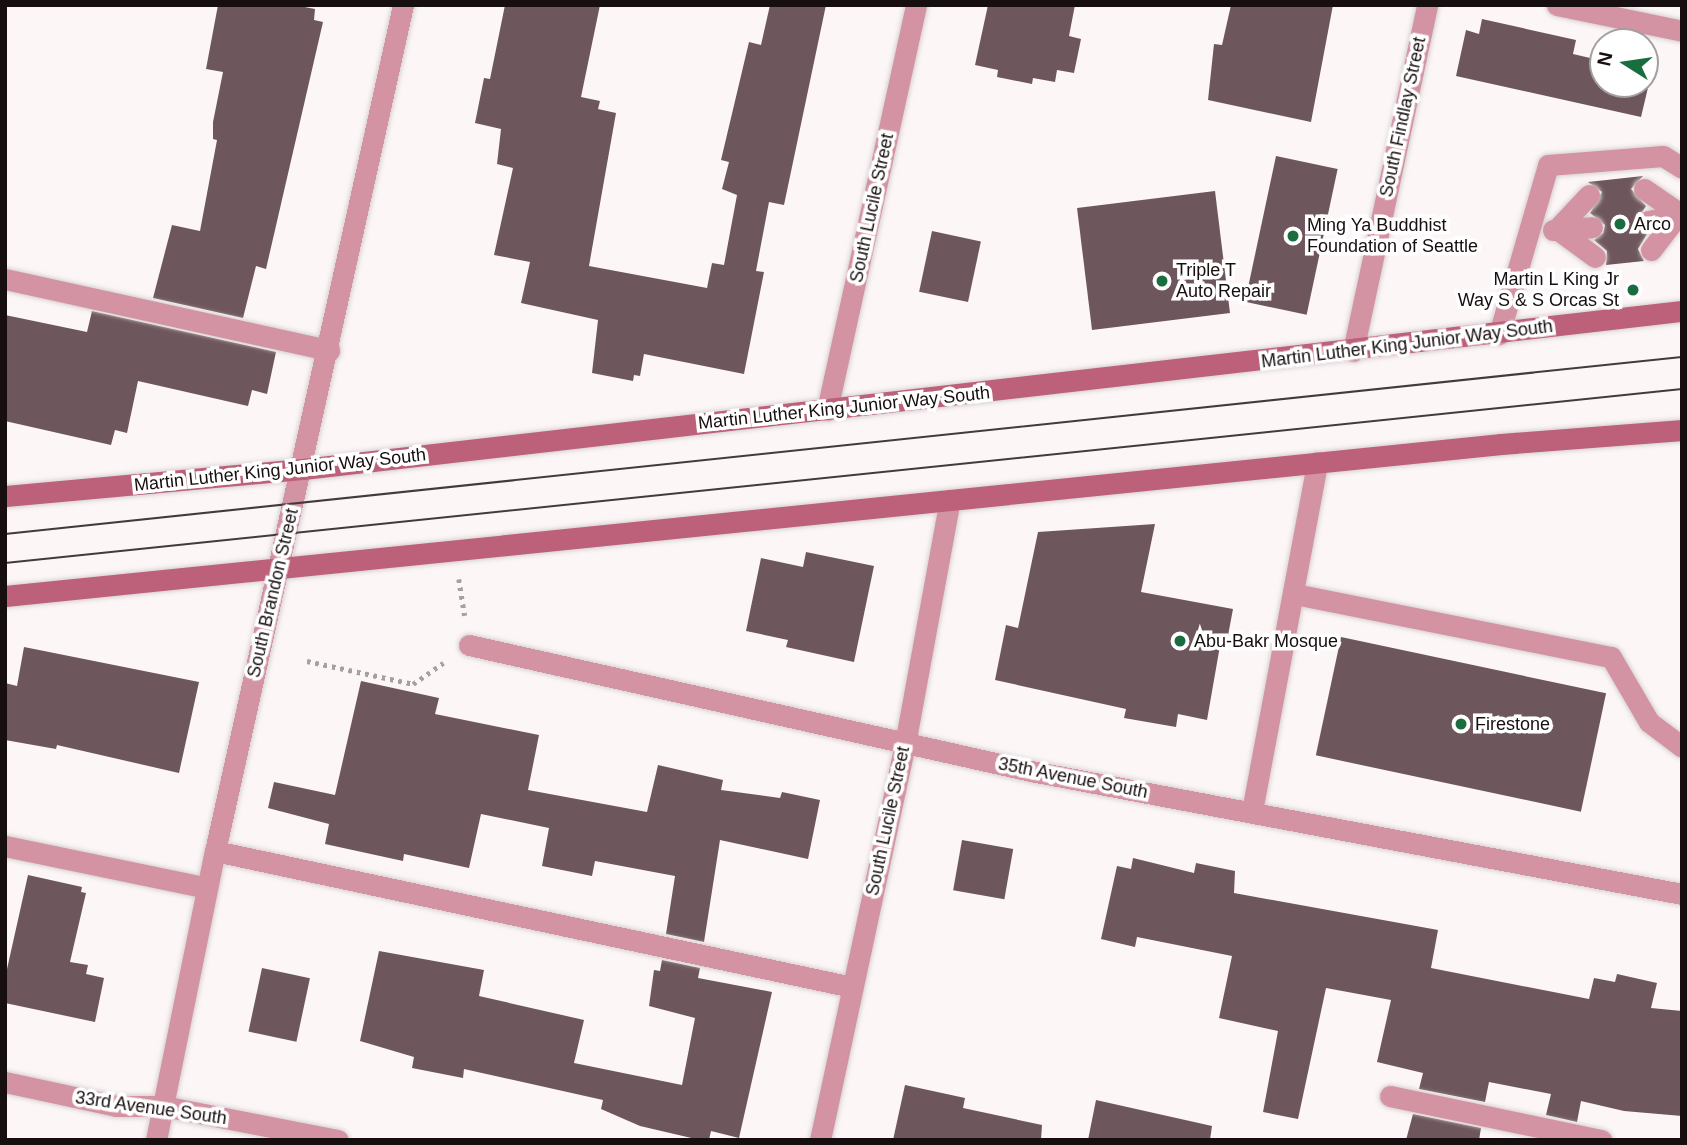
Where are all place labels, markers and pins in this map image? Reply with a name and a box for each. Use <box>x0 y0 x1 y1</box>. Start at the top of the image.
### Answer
place label: Arco <box>1634 213 1671 235</box>
place label: Ming Ya Buddhist Foundation of Seattle <box>1307 215 1478 258</box>
marker: Arco <box>1612 216 1628 232</box>
marker: Ming Ya Buddhist Foundation of Seattle <box>1285 228 1301 244</box>
place label: Triple T Auto Repair <box>1176 260 1271 302</box>
place label: Martin L King Jr Way S & S Orcas St <box>1458 269 1619 312</box>
marker: Triple T Auto Repair <box>1154 273 1170 289</box>
marker: Martin L King Jr Way S & S Orcas St <box>1625 282 1641 298</box>
place label: Abu-Bakr Mosque <box>1194 630 1338 652</box>
marker: Abu-Bakr Mosque <box>1172 633 1188 649</box>
place label: Firestone <box>1475 713 1550 735</box>
marker: Firestone <box>1453 716 1469 732</box>

